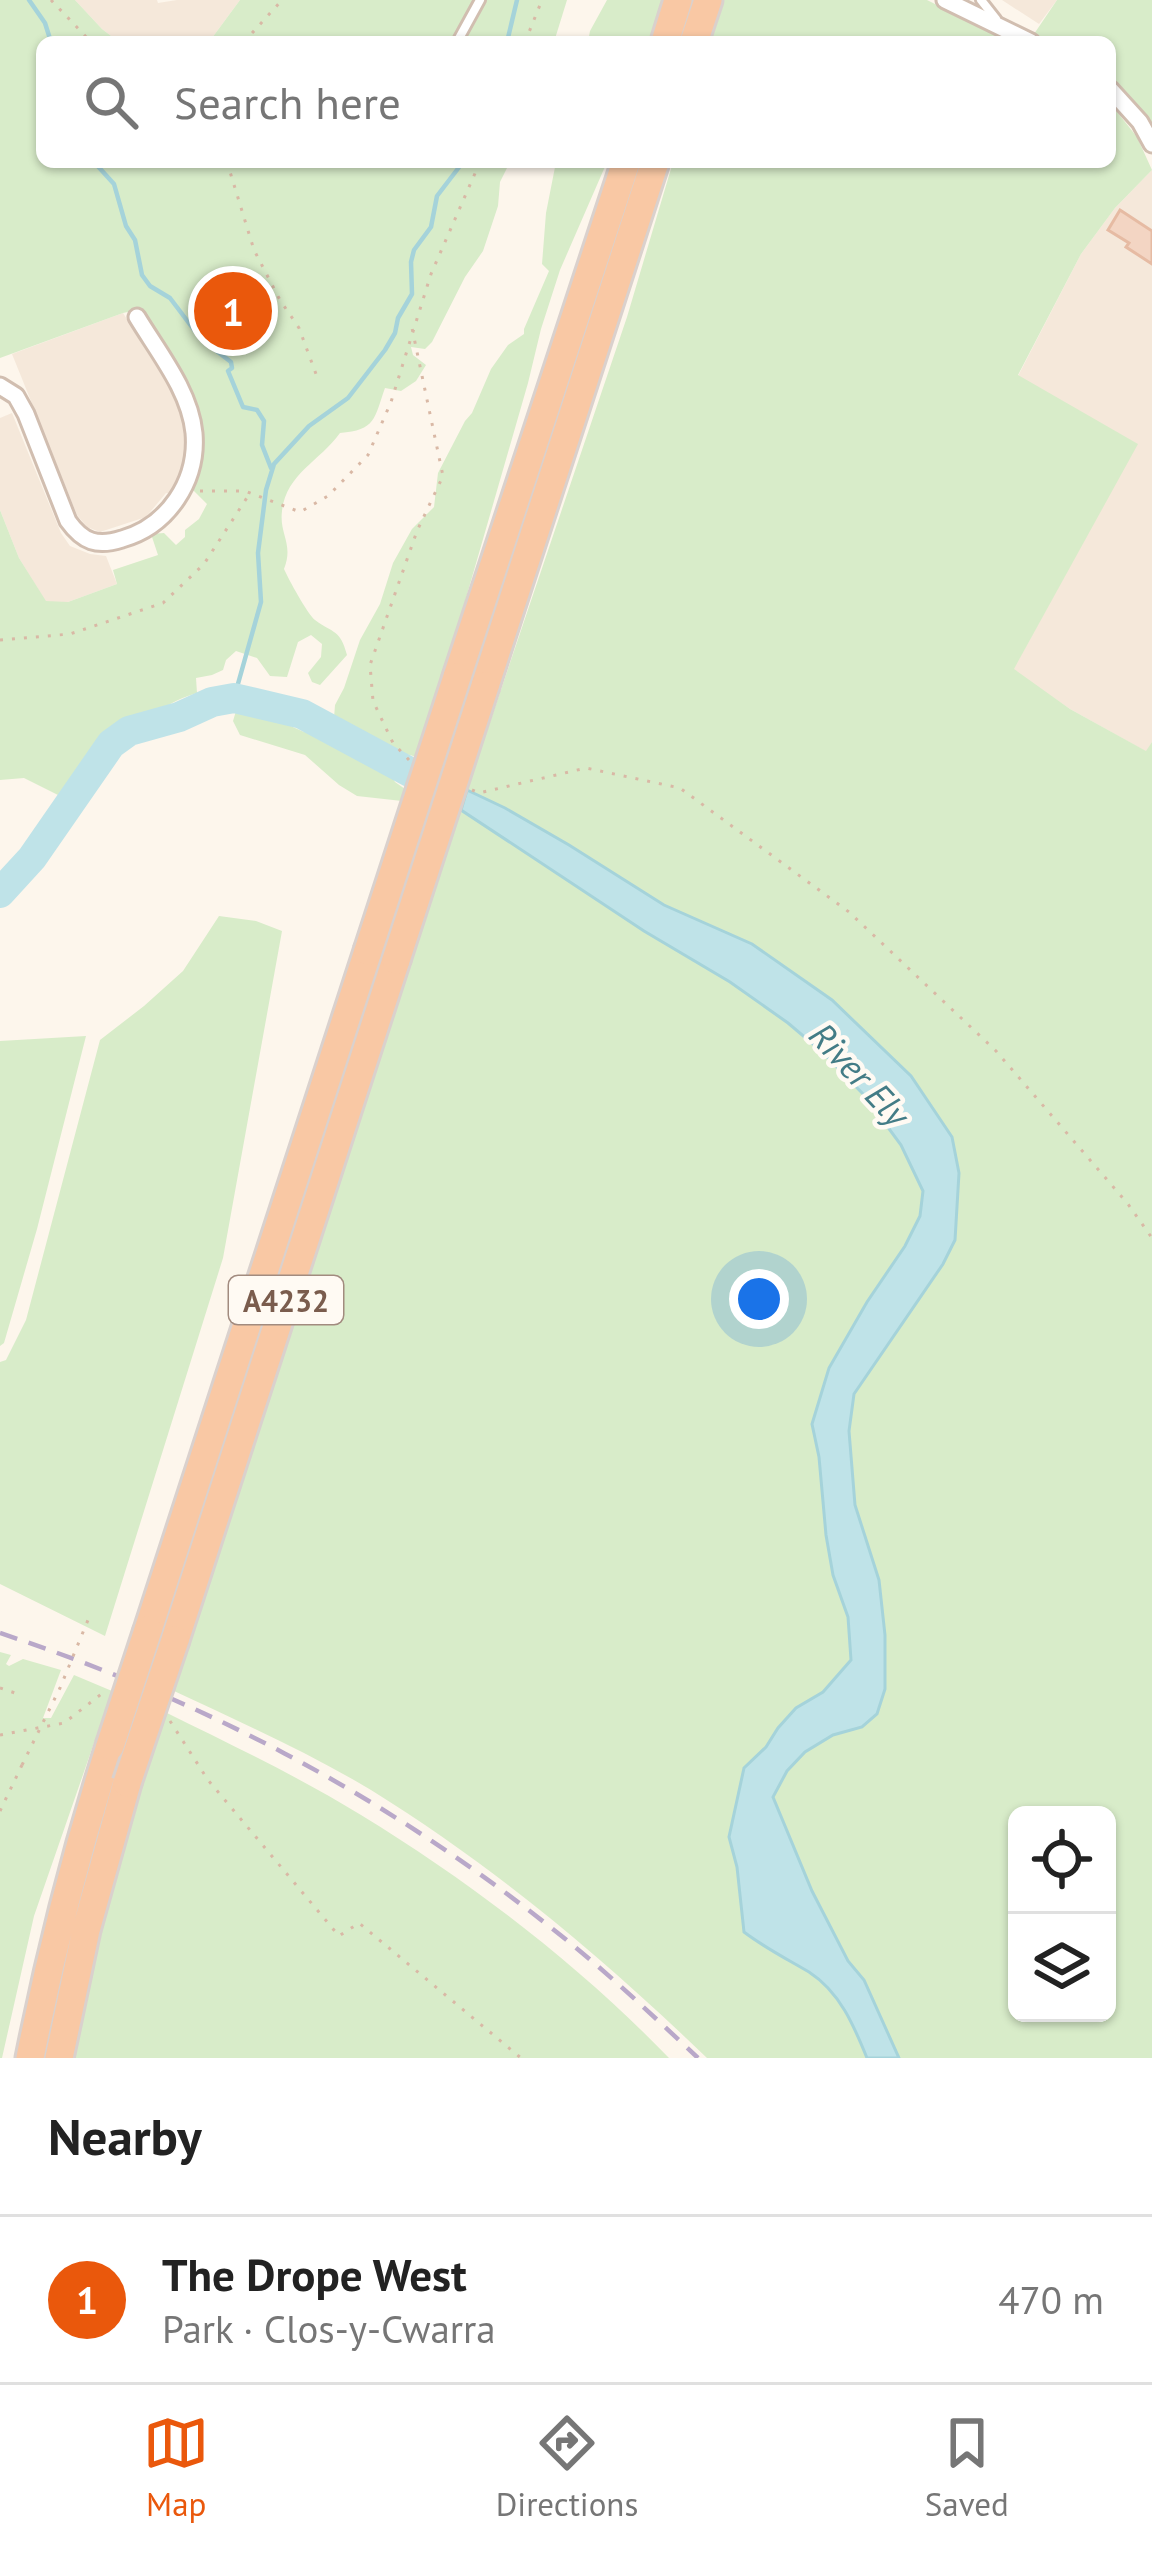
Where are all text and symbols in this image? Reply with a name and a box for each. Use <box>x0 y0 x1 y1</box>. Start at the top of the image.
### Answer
search box <box>36 36 1116 168</box>
icon: search <box>78 69 144 135</box>
text: Search here <box>174 73 401 131</box>
pin: 1 <box>194 266 272 356</box>
water label: River Ely <box>800 1012 922 1138</box>
your location <box>729 1269 789 1329</box>
road number: A4232 <box>229 1276 343 1324</box>
map controls <box>1008 1806 1116 2022</box>
button: locate <box>1008 1806 1116 1914</box>
button: layers <box>1008 1914 1116 2022</box>
text: Nearby <box>48 2103 202 2169</box>
text: The Drope West <box>162 2245 467 2303</box>
text: 1 <box>76 2274 98 2325</box>
text: 470 m <box>998 2274 1104 2325</box>
text: Park · Clos-y-Cwarra <box>162 2303 496 2354</box>
tab: Map <box>143 2410 209 2525</box>
tab: Directions <box>496 2410 638 2525</box>
tab: Saved <box>925 2410 1009 2525</box>

